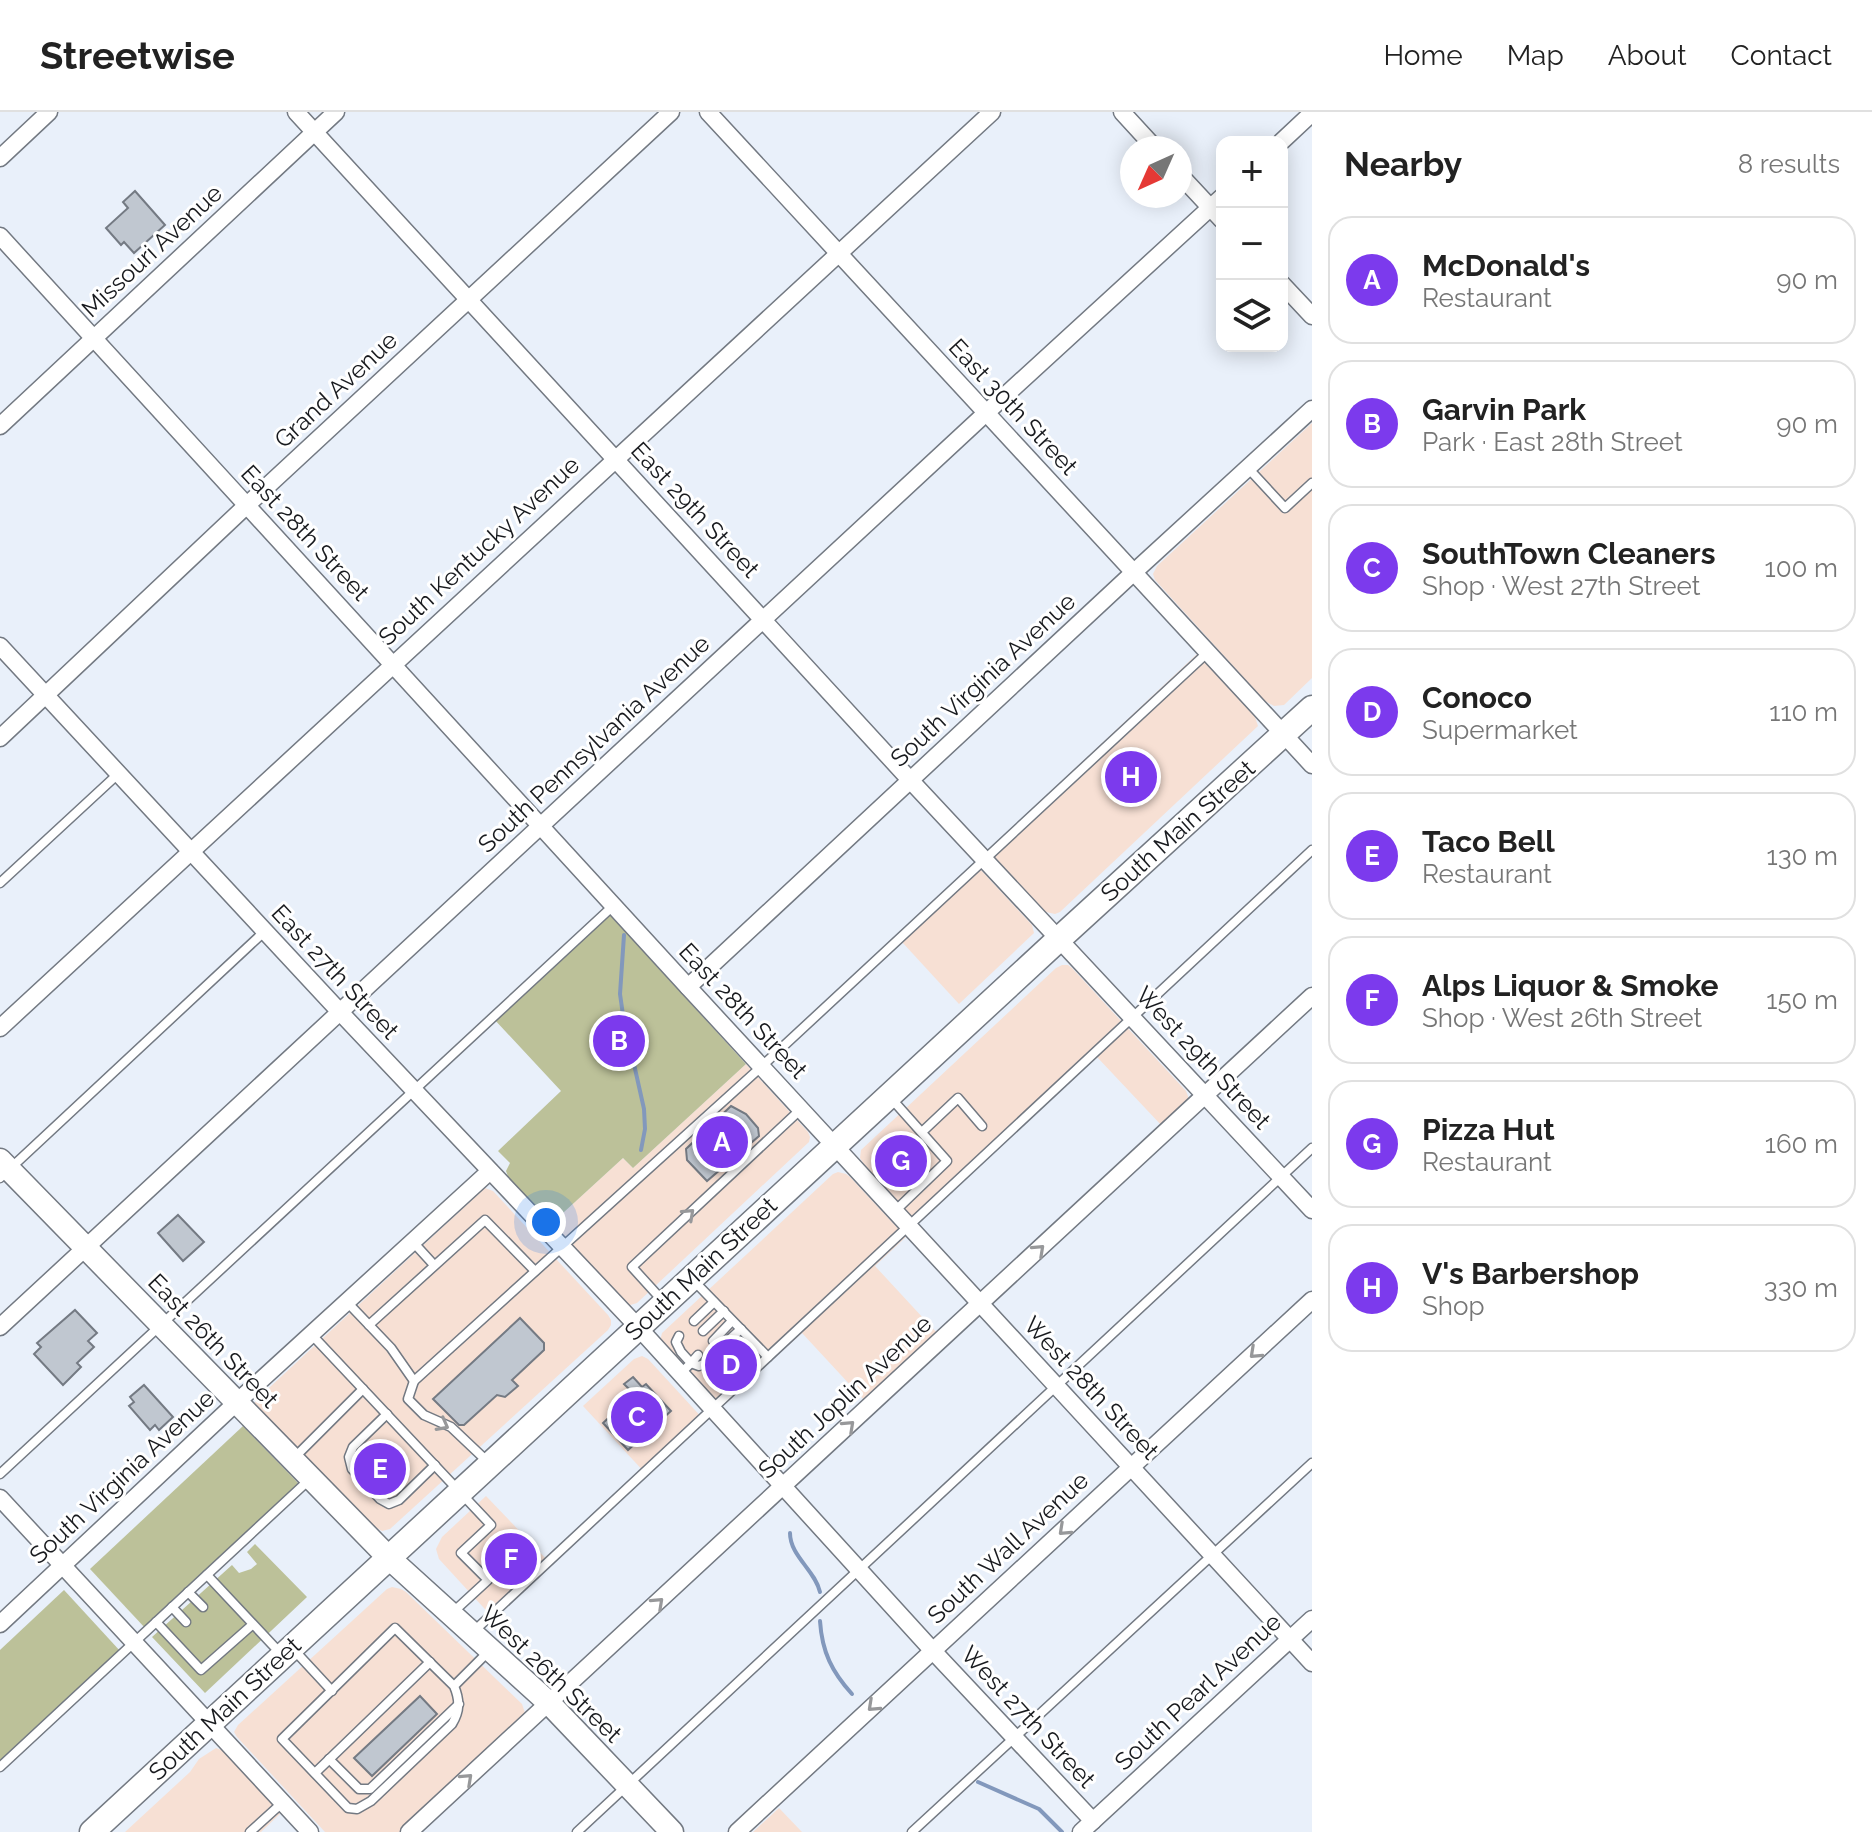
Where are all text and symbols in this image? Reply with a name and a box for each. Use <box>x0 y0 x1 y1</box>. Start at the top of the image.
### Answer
text: Streetwise <box>40 33 235 78</box>
text: Home <box>1383 39 1463 72</box>
text: Map <box>1507 39 1564 72</box>
text: About <box>1608 39 1687 72</box>
text: Contact <box>1731 39 1832 72</box>
north arrow <box>1120 136 1192 208</box>
map controls <box>1216 136 1288 352</box>
button: + <box>1216 136 1288 208</box>
text: Nearby <box>1344 144 1462 184</box>
text: 8 results <box>1738 149 1840 179</box>
street label: Missouri Avenue <box>75 178 228 323</box>
button: − <box>1216 208 1288 280</box>
text: McDonald's <box>1422 248 1590 283</box>
text: A <box>1363 265 1381 295</box>
text: 90 m <box>1776 265 1838 295</box>
button: layers <box>1216 280 1288 352</box>
text: Restaurant <box>1422 283 1552 313</box>
street label: Grand Avenue <box>268 325 403 454</box>
street label: East 30th Street <box>943 333 1084 481</box>
text: Garvin Park <box>1422 392 1586 427</box>
text: B <box>1363 409 1381 439</box>
text: 90 m <box>1776 409 1838 439</box>
text: Park · East 28th Street <box>1422 427 1683 457</box>
street label: East 29th Street <box>625 436 766 583</box>
street label: South Kentucky Avenue <box>372 450 585 651</box>
street label: East 28th Street <box>235 459 376 606</box>
text: SouthTown Cleaners <box>1422 536 1715 571</box>
text: C <box>1363 553 1381 583</box>
text: 100 m <box>1765 553 1838 583</box>
text: Shop · West 27th Street <box>1422 571 1700 601</box>
street label: South Virginia Avenue <box>884 587 1081 773</box>
street label: South Pennsylvania Avenue <box>472 629 715 859</box>
text: Conoco <box>1422 680 1532 715</box>
text: D <box>1363 697 1381 727</box>
text: 110 m <box>1769 697 1838 727</box>
text: Supermarket <box>1422 715 1578 745</box>
pin: H <box>1105 747 1157 807</box>
street label: South Main Street <box>1095 754 1261 907</box>
text: Taco Bell <box>1422 824 1555 859</box>
text: E <box>1364 841 1380 871</box>
text: 130 m <box>1767 841 1838 871</box>
text: Restaurant <box>1422 859 1552 889</box>
street label: East 27th Street <box>266 898 405 1045</box>
street label: East 28th Street <box>673 937 814 1084</box>
text: Alps Liquor & Smoke <box>1422 968 1719 1003</box>
street label: West 29th Street <box>1130 980 1277 1135</box>
text: F <box>1365 985 1379 1015</box>
text: 150 m <box>1766 985 1838 1015</box>
text: Shop · West 26th Street <box>1422 1003 1702 1033</box>
pin: B <box>593 1011 645 1071</box>
pin: A <box>696 1112 748 1172</box>
text: Pizza Hut <box>1422 1112 1555 1147</box>
text: G <box>1363 1129 1381 1159</box>
text: 160 m <box>1765 1129 1838 1159</box>
pin: G <box>875 1131 927 1191</box>
text: Restaurant <box>1422 1147 1552 1177</box>
street label: South Main Street <box>619 1191 783 1346</box>
your location <box>526 1202 566 1242</box>
one-way arrow <box>679 1209 694 1223</box>
one-way arrow <box>1030 1245 1045 1259</box>
text: V's Barbershop <box>1422 1256 1639 1291</box>
street label: East 26th Street <box>142 1268 285 1414</box>
text: H <box>1362 1273 1382 1303</box>
text: 330 m <box>1764 1273 1838 1303</box>
text: Shop <box>1422 1291 1484 1321</box>
street label: South Joplin Avenue <box>752 1309 937 1484</box>
street label: West 28th Street <box>1018 1310 1165 1465</box>
pin: D <box>705 1335 757 1395</box>
one-way arrow <box>1250 1343 1264 1358</box>
street label: South Virginia Avenue <box>23 1384 220 1570</box>
pin: C <box>611 1387 663 1447</box>
one-way arrow <box>434 1415 449 1430</box>
one-way arrow <box>840 1421 854 1436</box>
pin: E <box>354 1439 406 1499</box>
street label: South Wall Avenue <box>921 1466 1094 1630</box>
one-way arrow <box>1059 1520 1073 1535</box>
pin: F <box>485 1529 537 1589</box>
one-way arrow <box>649 1597 663 1612</box>
street label: West 26th Street <box>475 1599 628 1748</box>
street label: South Pearl Avenue <box>1108 1607 1287 1776</box>
street label: South Main Street <box>143 1631 307 1786</box>
street label: West 27th Street <box>955 1640 1102 1794</box>
one-way arrow <box>868 1697 882 1712</box>
one-way arrow <box>457 1775 472 1789</box>

